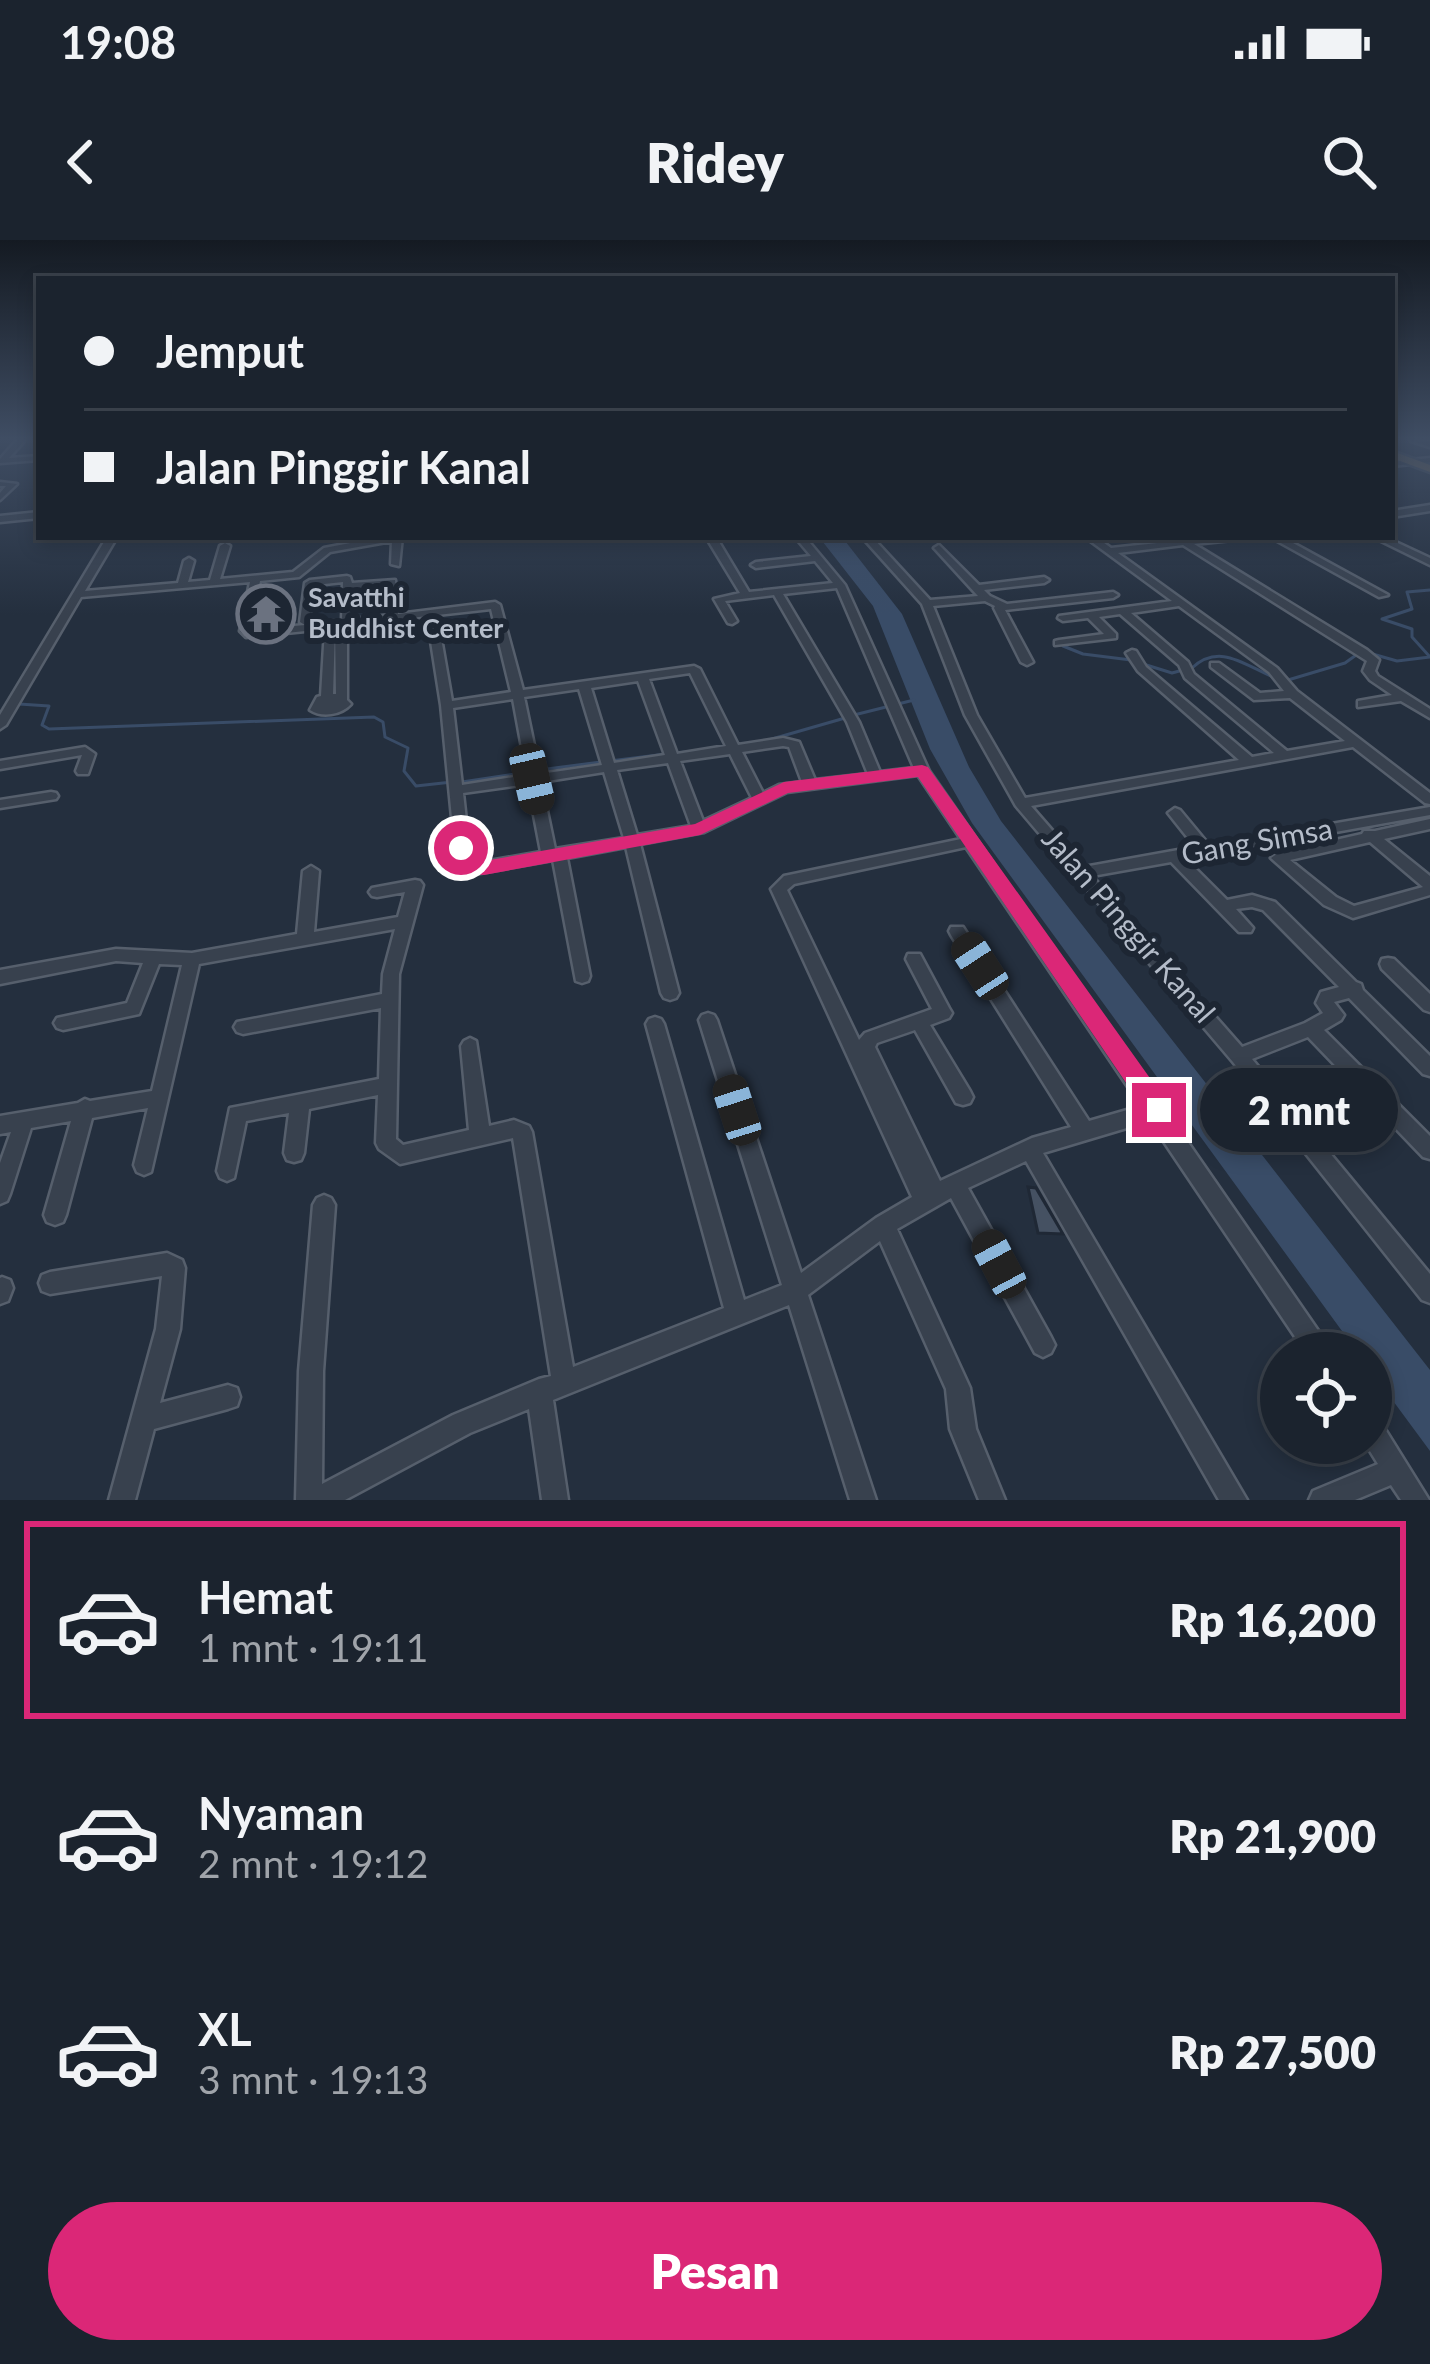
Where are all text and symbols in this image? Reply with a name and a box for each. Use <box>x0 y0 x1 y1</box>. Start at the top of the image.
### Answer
text: 19:08 <box>60 15 176 69</box>
icon: back <box>48 129 114 195</box>
icon: search <box>1316 129 1382 195</box>
text: Ridey <box>646 130 784 195</box>
text: Jemput <box>156 324 304 378</box>
text: Jalan Pinggir Kanal <box>156 440 531 494</box>
place label: Savatthi Buddhist Center <box>308 580 503 644</box>
temple icon: Savatthi Buddhist Center <box>235 583 297 645</box>
car <box>506 740 558 818</box>
street label: Gang Simsa <box>1178 809 1335 871</box>
street label: Jalan Pinggir Kanal <box>1036 820 1223 1029</box>
route start <box>434 821 488 875</box>
car <box>945 926 1015 1006</box>
callout: 2 mnt <box>1201 1068 1399 1152</box>
car <box>709 1070 765 1150</box>
route end <box>1132 1083 1186 1137</box>
text: 2 mnt <box>1248 1087 1350 1133</box>
car <box>966 1224 1032 1304</box>
map controls <box>1260 1332 1392 1464</box>
button: locate <box>1260 1332 1392 1464</box>
icon: car <box>54 1566 162 1674</box>
text: Hemat <box>198 1570 333 1624</box>
text: Rp 16,200 <box>1169 1593 1376 1647</box>
text: 1 mnt · 19:11 <box>198 1624 429 1670</box>
icon: car <box>54 1782 162 1890</box>
text: Nyaman <box>198 1786 364 1840</box>
text: Rp 21,900 <box>1169 1809 1376 1863</box>
text: 2 mnt · 19:12 <box>198 1840 429 1886</box>
icon: car <box>54 1998 162 2106</box>
text: XL <box>198 2002 252 2056</box>
text: Rp 27,500 <box>1169 2025 1376 2079</box>
text: 3 mnt · 19:13 <box>198 2056 429 2102</box>
button: Pesan <box>48 2202 1382 2340</box>

